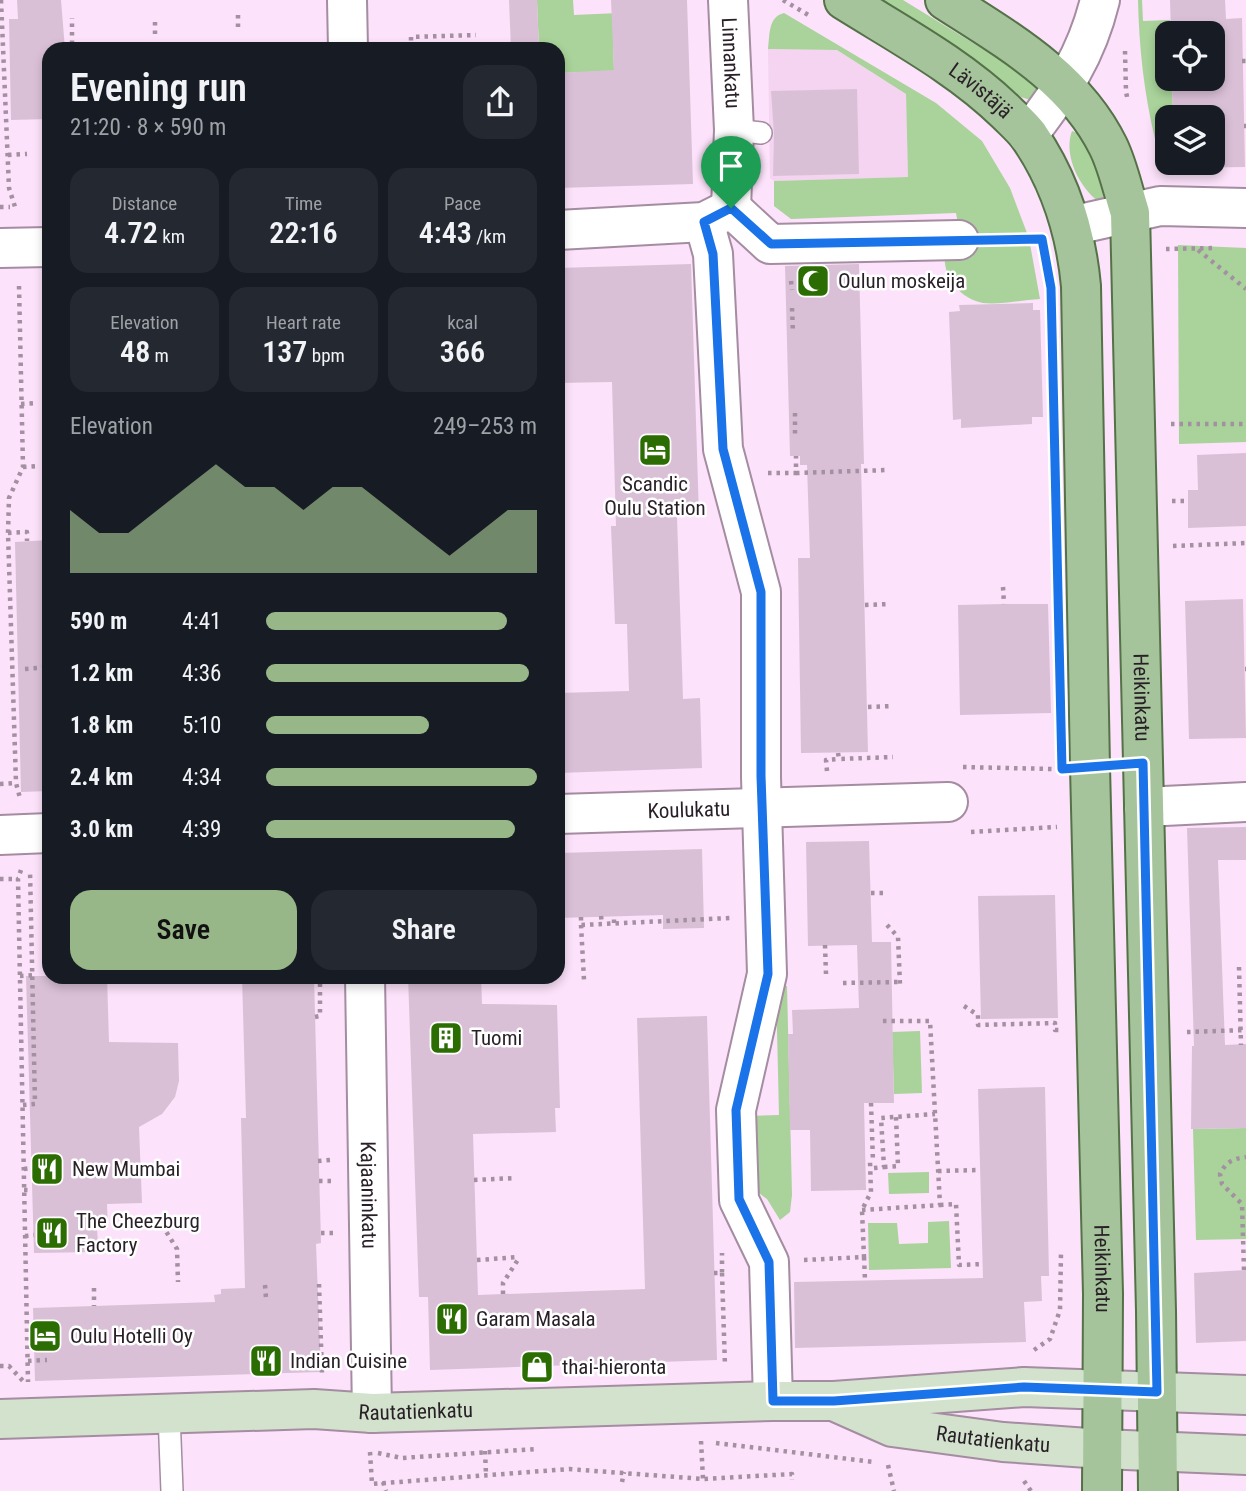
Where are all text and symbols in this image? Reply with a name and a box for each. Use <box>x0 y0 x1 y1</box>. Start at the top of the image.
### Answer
street label: Linnankatu <box>717 17 745 109</box>
map controls <box>1155 21 1225 175</box>
button: locate <box>1155 21 1225 91</box>
street label: Lävistäjä <box>944 58 1017 123</box>
button: share <box>463 65 537 139</box>
text: Evening run <box>70 66 247 110</box>
button: layers <box>1155 105 1225 175</box>
text: 21:20 · 8 × 590 m <box>70 114 226 141</box>
pin <box>701 136 761 208</box>
icon: arrive <box>712 147 750 185</box>
text: Distance <box>112 192 177 215</box>
text: Time <box>285 192 322 215</box>
text: Pace <box>444 192 481 215</box>
text: 4.72 <box>104 215 158 250</box>
text: 22:16 <box>269 215 338 250</box>
text: 4:43 <box>419 215 472 250</box>
text: km <box>158 225 185 248</box>
text: /km <box>472 225 506 248</box>
mosque icon: Oulun moskeija <box>794 262 832 300</box>
place label: Oulun moskeija <box>838 269 965 293</box>
text: Elevation <box>110 311 179 334</box>
text: Heart rate <box>266 311 341 334</box>
text: kcal <box>447 311 478 334</box>
text: 48 <box>120 334 150 369</box>
text: 137 <box>262 334 307 369</box>
text: 366 <box>440 334 485 369</box>
text: m <box>150 344 169 367</box>
text: bpm <box>307 344 345 367</box>
text: Elevation <box>70 413 153 440</box>
text: 249–253 m <box>433 413 537 440</box>
hotel icon: Scandic Oulu Station <box>636 431 674 469</box>
place label: Scandic Oulu Station <box>604 472 706 520</box>
text: 590 m <box>70 608 127 635</box>
text: 4:41 <box>182 608 221 635</box>
street label: Heikinkatu <box>1128 653 1155 742</box>
text: 1.2 km <box>70 660 133 687</box>
text: 4:36 <box>182 660 221 687</box>
text: 1.8 km <box>70 712 133 739</box>
text: 5:10 <box>182 712 221 739</box>
text: 2.4 km <box>70 764 133 791</box>
text: 4:34 <box>182 764 221 791</box>
street label: Koulukatu <box>647 797 731 823</box>
text: 3.0 km <box>70 816 133 843</box>
text: 4:39 <box>182 816 221 843</box>
button: Save <box>70 890 297 970</box>
button: Share <box>311 890 537 970</box>
building icon: Tuomi <box>427 1019 465 1057</box>
place label: Tuomi <box>471 1026 522 1050</box>
street label: Kajaaninkatu <box>356 1141 381 1249</box>
restaurant icon: New Mumbai <box>28 1150 66 1188</box>
place label: New Mumbai <box>72 1157 180 1181</box>
place label: The Cheezburg Factory <box>76 1209 200 1257</box>
restaurant icon: The Cheezburg Factory <box>33 1214 71 1252</box>
street label: Heikinkatu <box>1089 1224 1115 1313</box>
restaurant icon: Garam Masala <box>433 1300 471 1338</box>
place label: Garam Masala <box>476 1307 596 1331</box>
hotel icon: Oulu Hotelli Oy <box>26 1317 64 1355</box>
place label: Oulu Hotelli Oy <box>70 1324 193 1348</box>
restaurant icon: Indian Cuisine <box>247 1342 285 1380</box>
shop icon: thai-hieronta <box>518 1348 556 1386</box>
place label: Indian Cuisine <box>290 1349 407 1373</box>
place label: thai-hieronta <box>562 1355 666 1379</box>
street label: Rautatienkatu <box>358 1398 473 1425</box>
street label: Rautatienkatu <box>935 1421 1051 1457</box>

